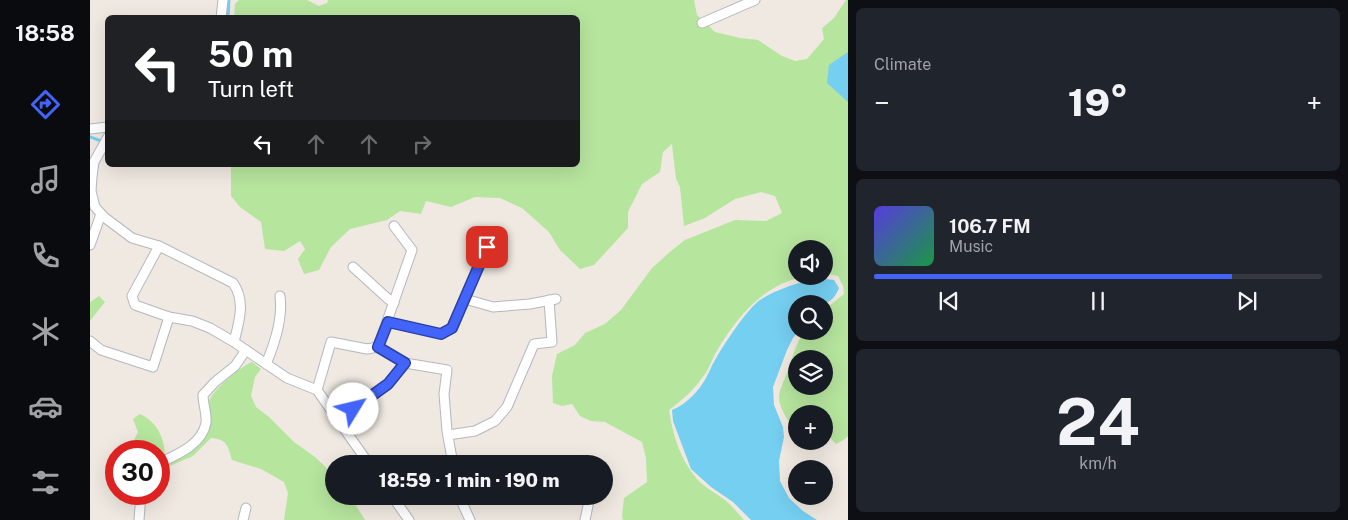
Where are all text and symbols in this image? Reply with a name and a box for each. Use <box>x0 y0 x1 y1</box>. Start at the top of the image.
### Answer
text: 18:58 <box>15 20 75 46</box>
text: 50 m <box>208 34 293 75</box>
icon: left <box>125 35 190 100</box>
text: Climate <box>874 55 931 74</box>
text: Turn left <box>208 76 294 102</box>
text: 19° <box>1068 80 1128 125</box>
text: − <box>874 86 890 119</box>
text: + <box>1306 86 1322 119</box>
icon: directions <box>28 87 63 122</box>
icon: left <box>249 130 277 158</box>
icon: ahead <box>302 130 330 158</box>
icon: ahead <box>355 130 383 158</box>
icon: right <box>408 130 436 158</box>
icon: music <box>28 162 63 197</box>
text: 106.7 FM <box>949 215 1031 237</box>
pin <box>466 226 508 268</box>
icon: arrive <box>473 233 501 261</box>
text: Music <box>949 237 993 256</box>
icon: phone <box>28 238 63 273</box>
map controls <box>788 240 833 505</box>
button: sound <box>788 240 833 285</box>
icon: previous <box>935 287 963 315</box>
icon: pause <box>1084 287 1112 315</box>
icon: next <box>1233 287 1261 315</box>
button: search <box>788 295 833 340</box>
icon: climate <box>28 314 63 349</box>
button: layers <box>788 350 833 395</box>
position arrow <box>326 382 378 434</box>
text: 24 <box>1056 383 1140 460</box>
icon: car <box>28 389 63 424</box>
button: + <box>788 405 833 450</box>
speed limit sign: 30 <box>105 440 170 505</box>
text: km/h <box>1079 454 1117 473</box>
button: − <box>788 460 833 505</box>
icon: filters <box>28 465 63 500</box>
text: 18:59 · 1 min · 190 m <box>378 469 560 491</box>

